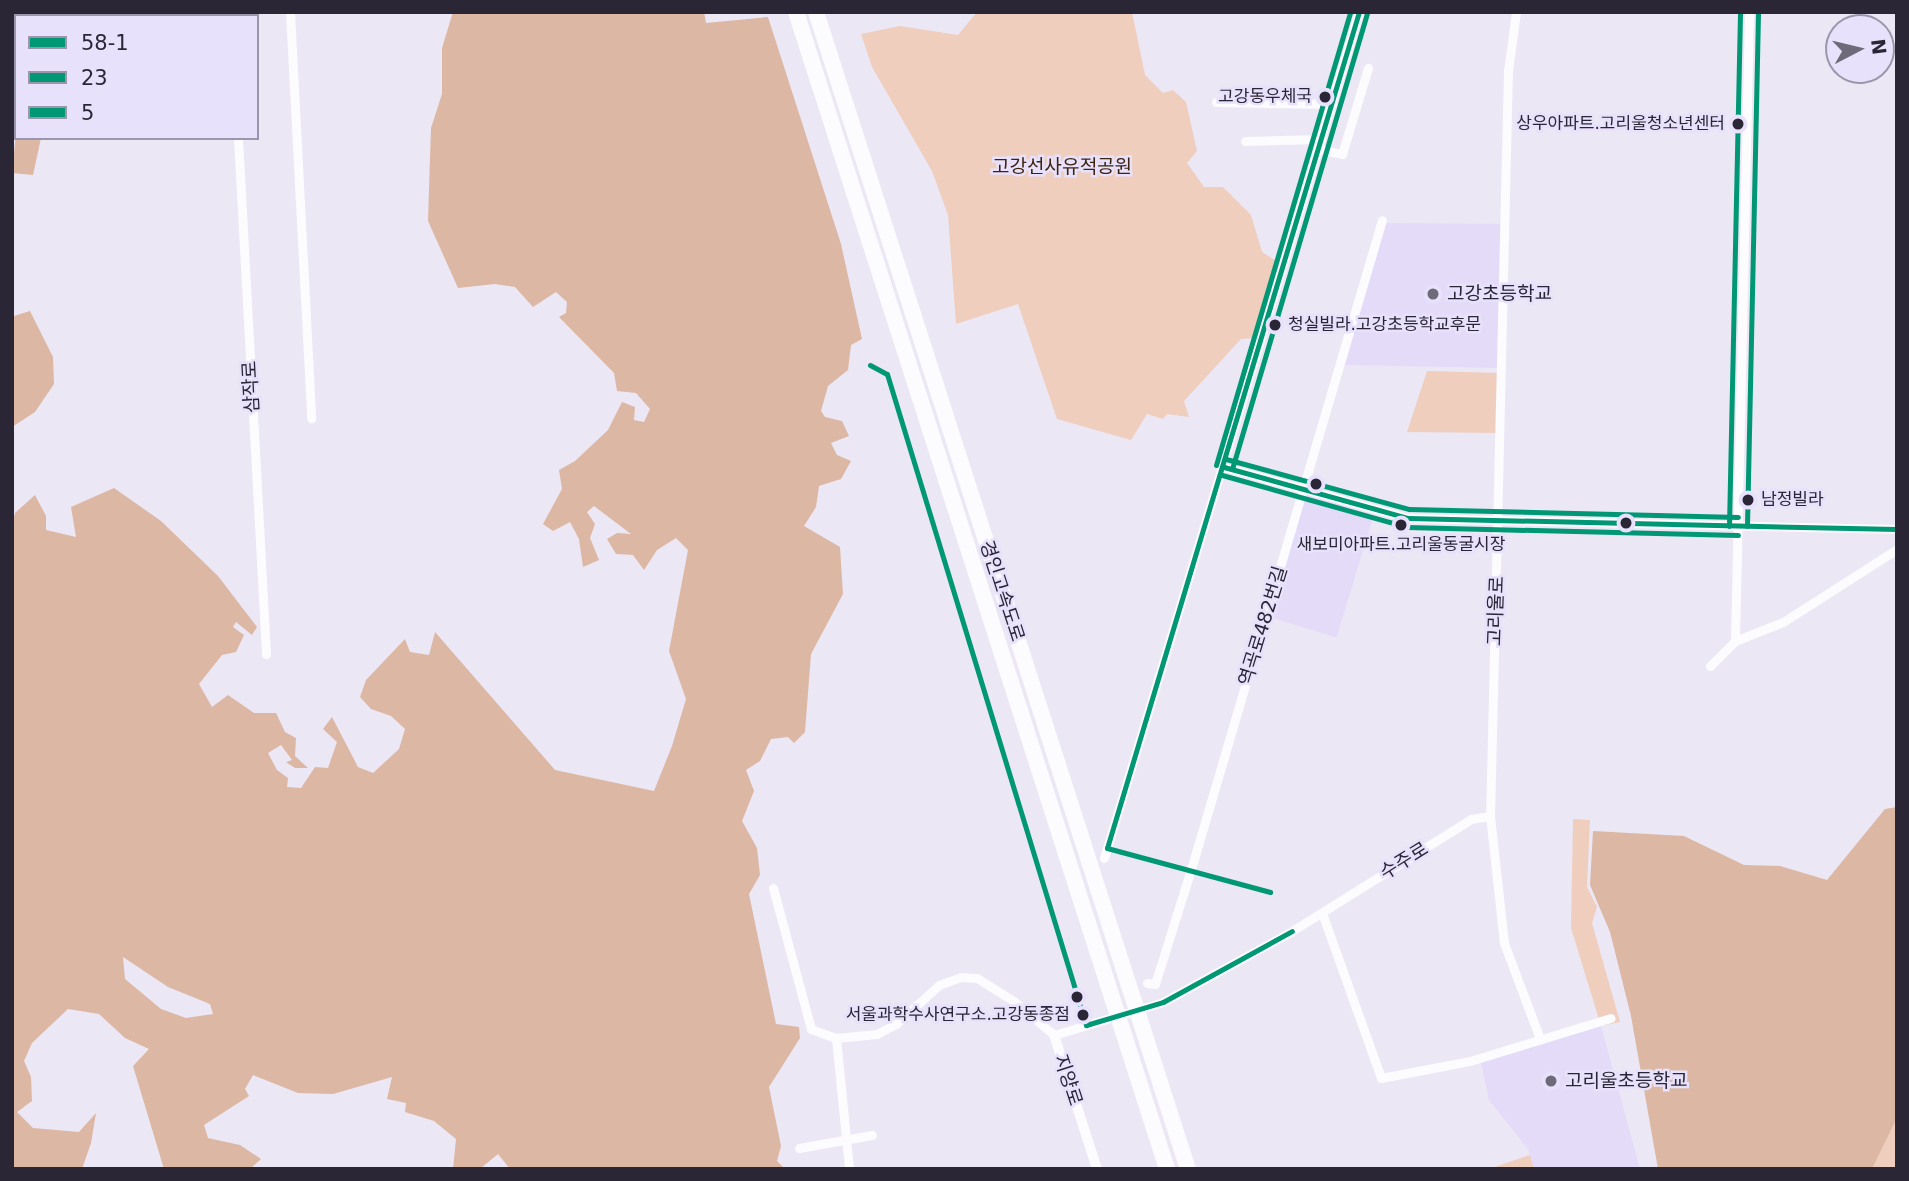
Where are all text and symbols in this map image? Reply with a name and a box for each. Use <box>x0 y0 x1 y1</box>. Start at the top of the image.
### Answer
legend <box>14 14 259 140</box>
north arrow <box>1825 14 1895 84</box>
text: 58-1 <box>81 31 129 55</box>
text: N <box>1867 37 1891 56</box>
text: 23 <box>81 66 108 90</box>
place label: 고강동우체국 <box>1218 87 1312 107</box>
marker: 고강동우체국 <box>1318 90 1332 104</box>
text: 5 <box>81 101 94 125</box>
place label: 상우아파트.고리울청소년센터 <box>1516 114 1725 134</box>
marker: 상우아파트.고리울청소년센터 <box>1731 117 1745 131</box>
park label: 고강선사유적공원 <box>992 156 1132 178</box>
place label: 고강초등학교 <box>1447 283 1552 305</box>
marker: 고강초등학교 <box>1425 286 1441 302</box>
place label: 청실빌라.고강초등학교후문 <box>1288 315 1481 335</box>
marker: 청실빌라.고강초등학교후문 <box>1268 318 1282 332</box>
street label: 삼작로 <box>238 360 264 414</box>
unlabelled marker <box>1309 477 1323 491</box>
place label: 남정빌라 <box>1761 490 1824 510</box>
marker: 남정빌라 <box>1741 493 1755 507</box>
unlabelled marker <box>1619 516 1633 530</box>
marker: 새보미아파트.고리울동굴시장 <box>1394 518 1408 532</box>
place label: 새보미아파트.고리울동굴시장 <box>1297 535 1505 555</box>
street label: 경인고속도로 <box>975 538 1029 644</box>
street label: 역곡로482번길 <box>1234 564 1292 688</box>
street label: 고리울로 <box>1483 576 1509 646</box>
street label: 수주로 <box>1376 837 1432 885</box>
unlabelled marker <box>1070 990 1084 1004</box>
place label: 서울과학수사연구소.고강동종점 <box>846 1005 1070 1025</box>
marker: 서울과학수사연구소.고강동종점 <box>1076 1008 1090 1022</box>
street label: 지양로 <box>1049 1052 1087 1108</box>
place label: 고리울초등학교 <box>1565 1070 1687 1092</box>
marker: 고리울초등학교 <box>1543 1073 1559 1089</box>

